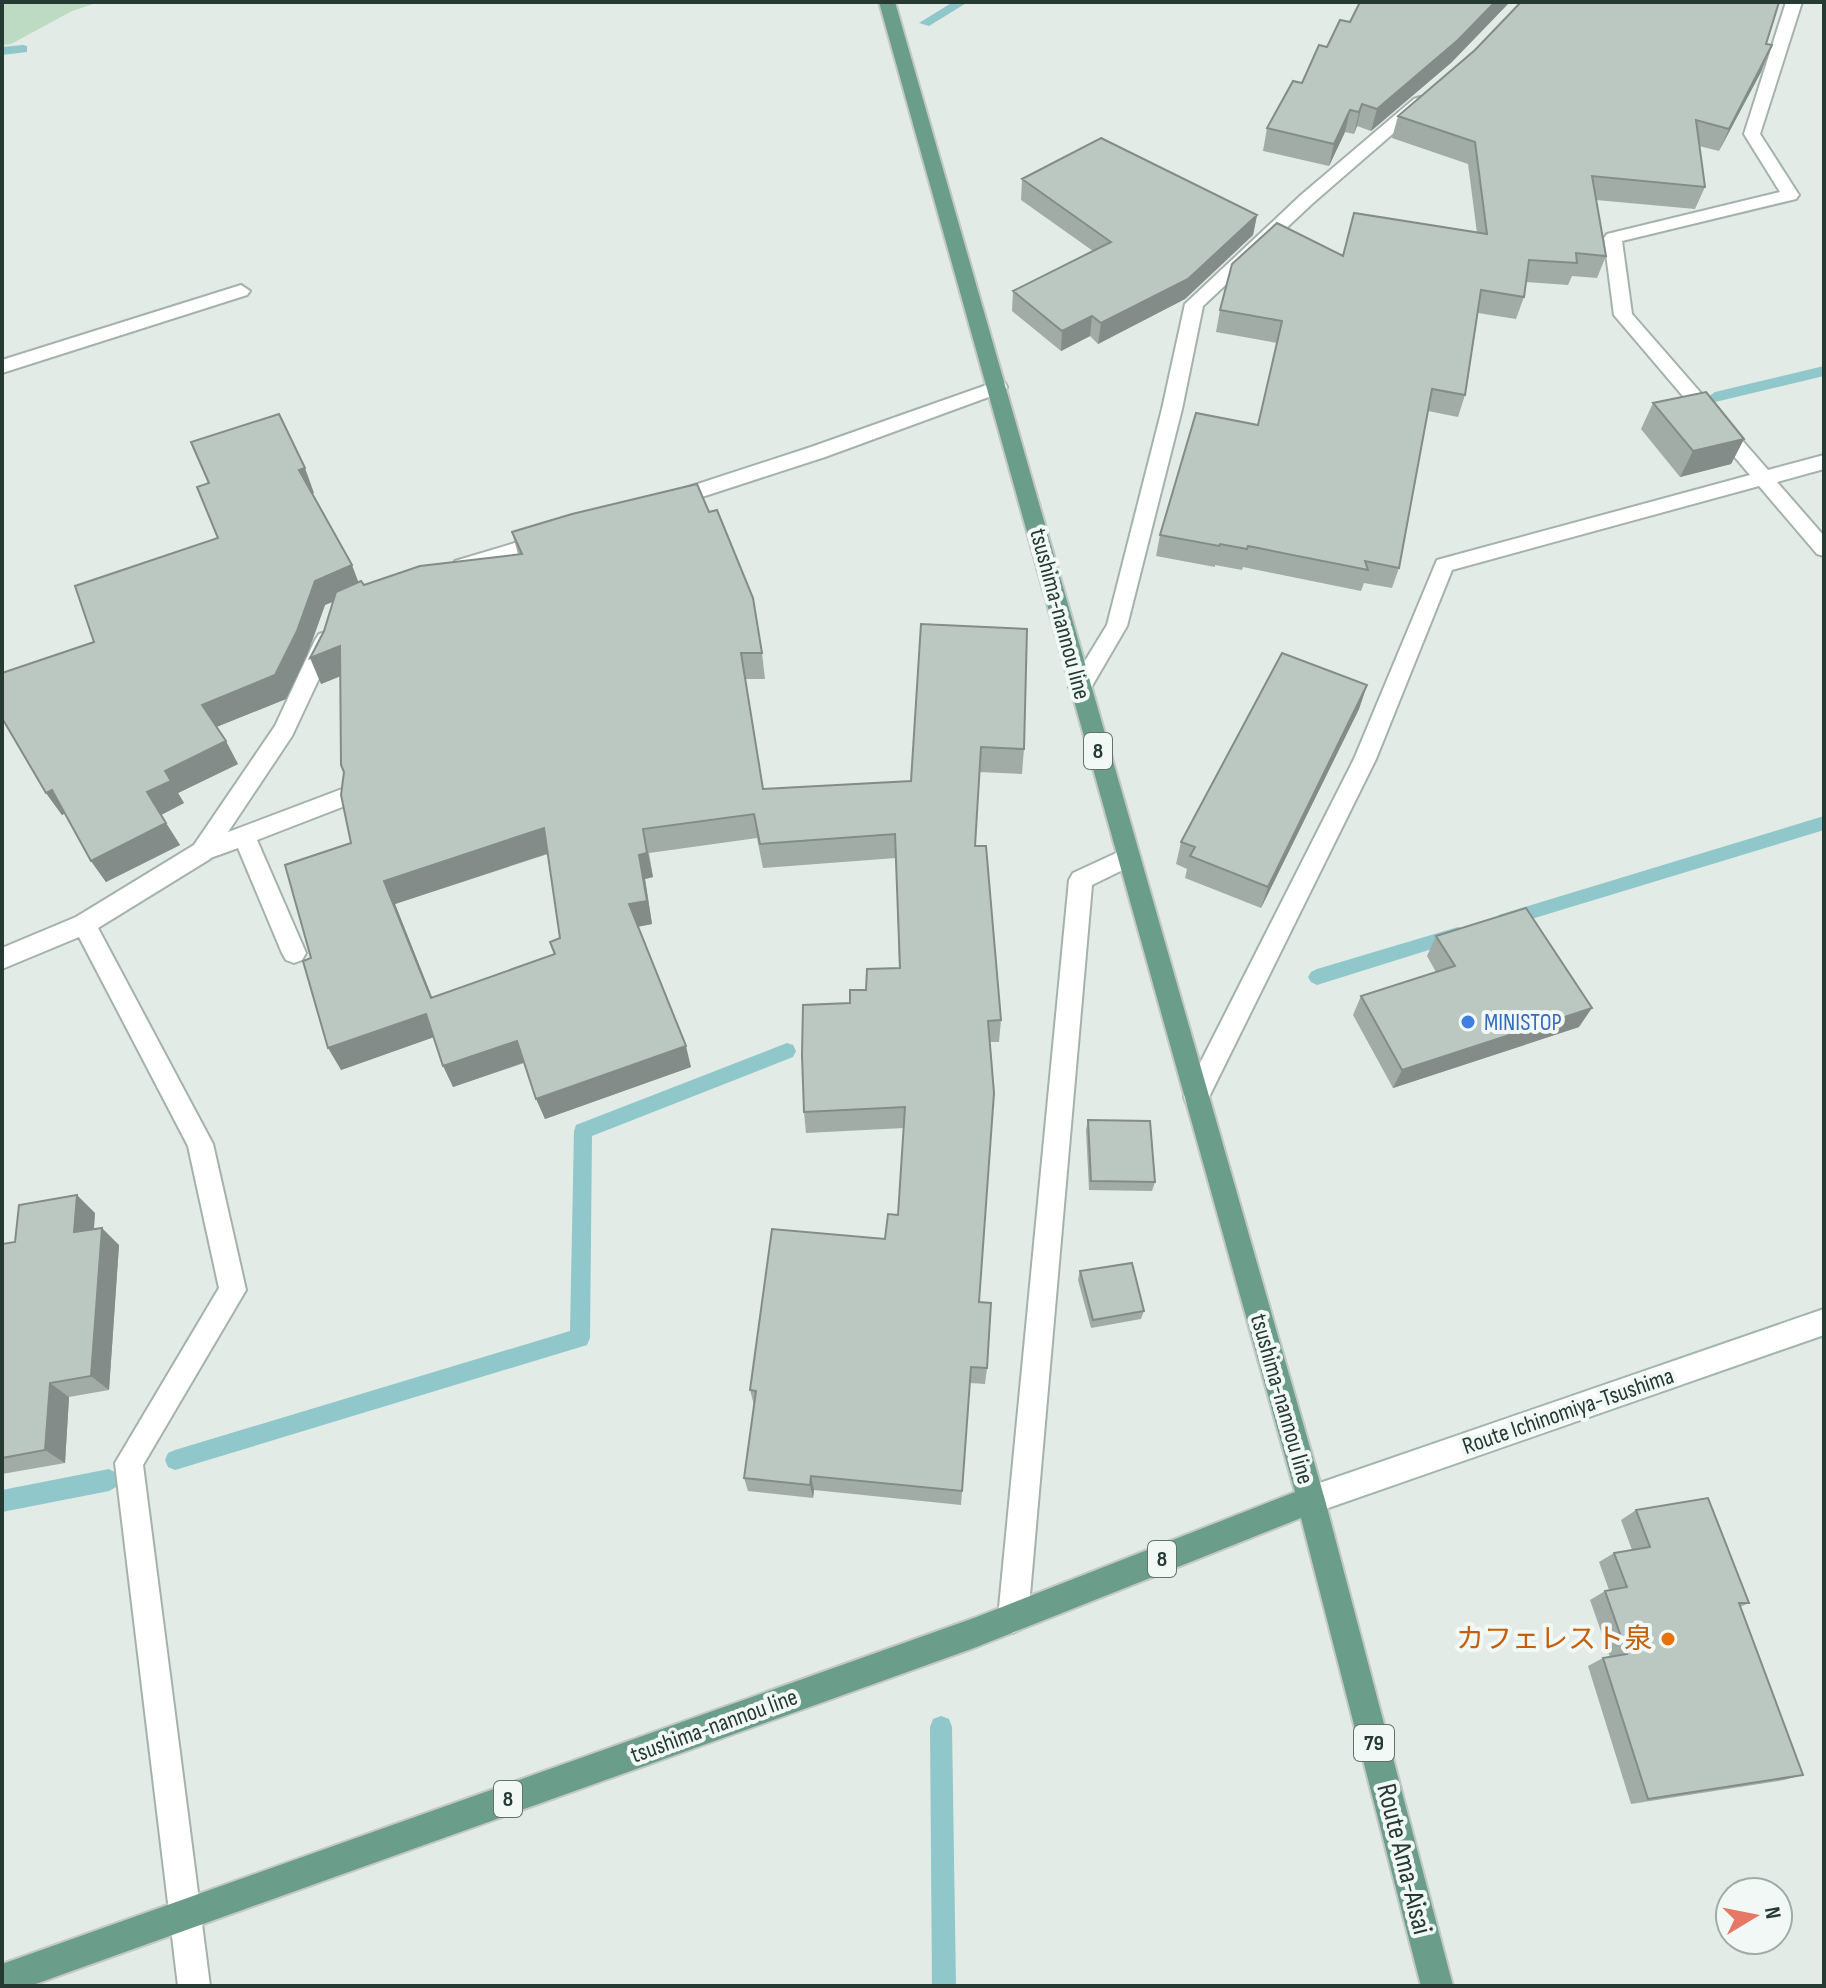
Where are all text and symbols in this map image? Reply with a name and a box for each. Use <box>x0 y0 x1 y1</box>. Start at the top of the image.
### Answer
street label: tsushima-nannou line <box>1023 525 1097 703</box>
road number: 8 <box>1084 733 1112 769</box>
place label: MINISTOP <box>1484 1008 1562 1037</box>
marker: MINISTOP <box>1459 1013 1477 1031</box>
street label: tsushima-nannou line <box>1244 1310 1320 1488</box>
street label: Route Ichinomiya-Tsushima <box>1459 1361 1677 1461</box>
road number: 8 <box>1148 1541 1176 1577</box>
place label: カフェレスト泉 <box>1456 1623 1652 1656</box>
marker: カフェレスト泉 <box>1659 1630 1677 1648</box>
street label: tsushima-nannou line <box>626 1682 802 1770</box>
road number: 79 <box>1354 1725 1394 1761</box>
street label: Route Ama-Aisai <box>1369 1780 1439 1938</box>
road number: 8 <box>494 1781 522 1817</box>
north arrow <box>1714 1876 1794 1956</box>
text: N <box>1758 1905 1787 1921</box>

